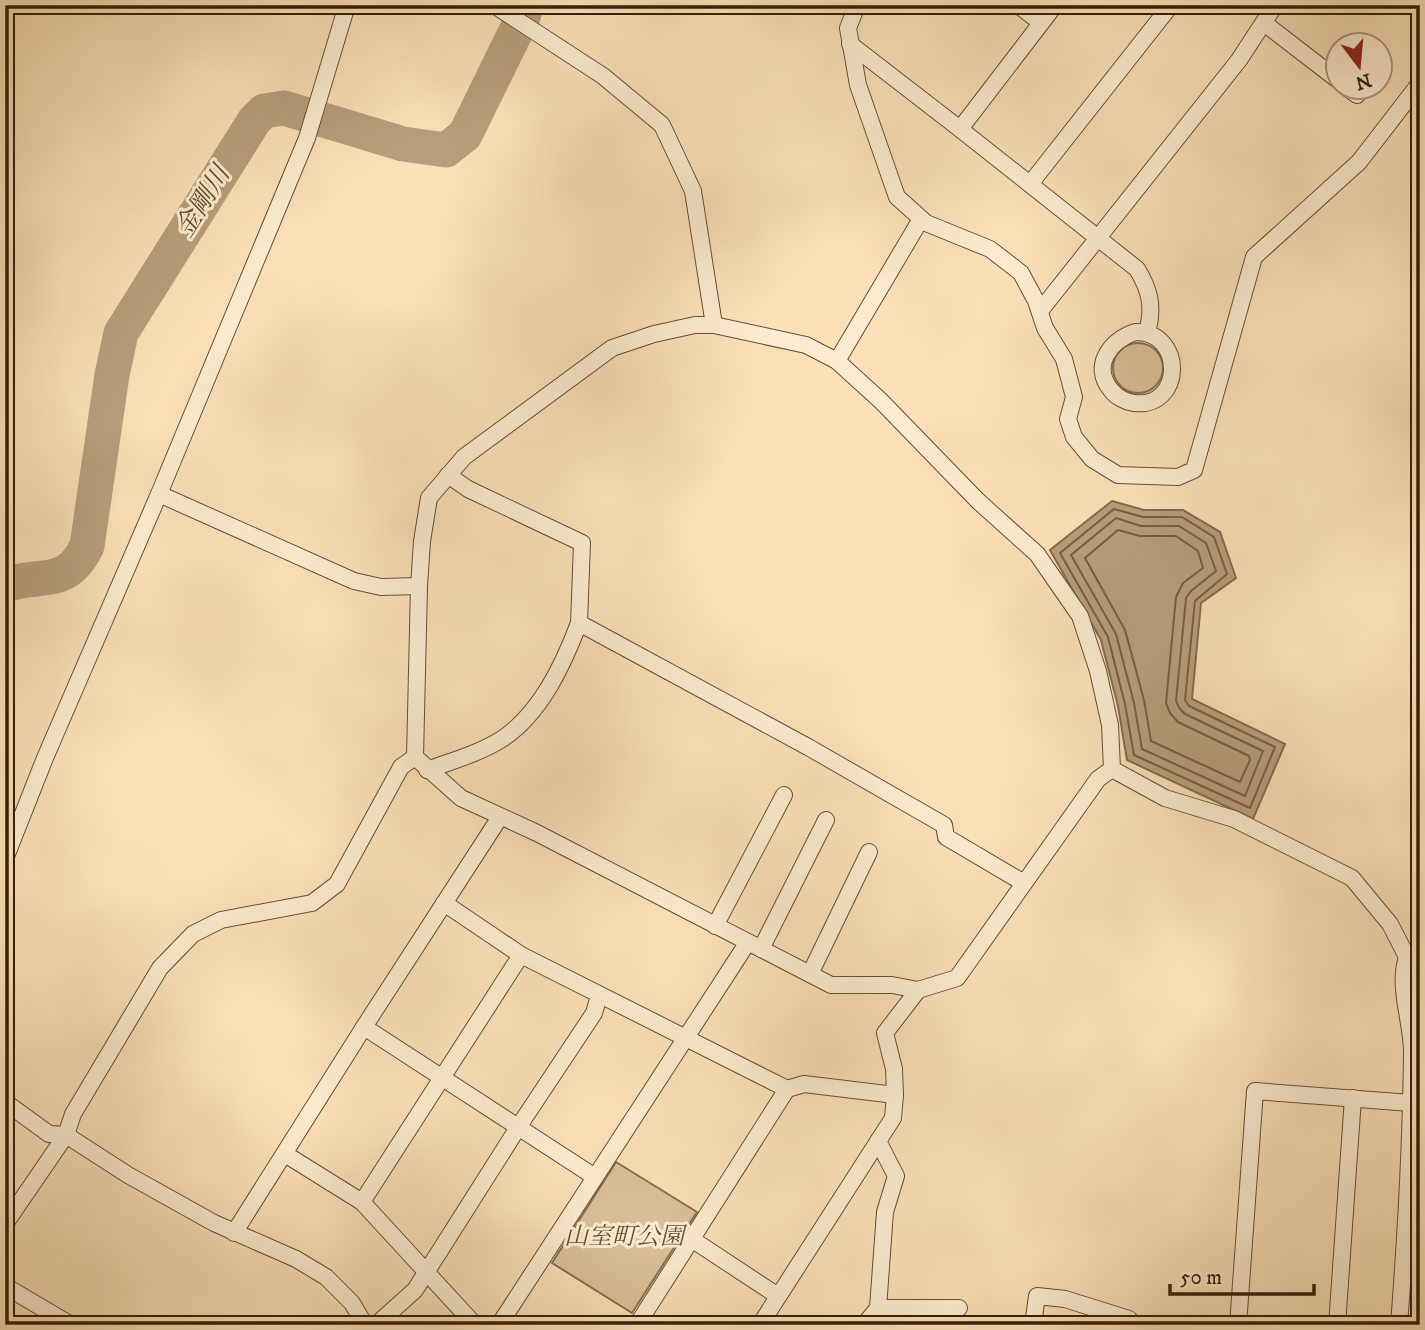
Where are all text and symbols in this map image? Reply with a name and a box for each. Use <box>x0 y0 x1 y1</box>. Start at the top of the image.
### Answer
north arrow <box>1324 32 1394 102</box>
text: N <box>1352 68 1374 94</box>
water label: 金剛川 <box>168 158 239 244</box>
park label: 山室町公園 <box>564 1222 688 1252</box>
scale bar <box>1170 1253 1313 1297</box>
text: 50 m <box>1180 1265 1222 1291</box>

